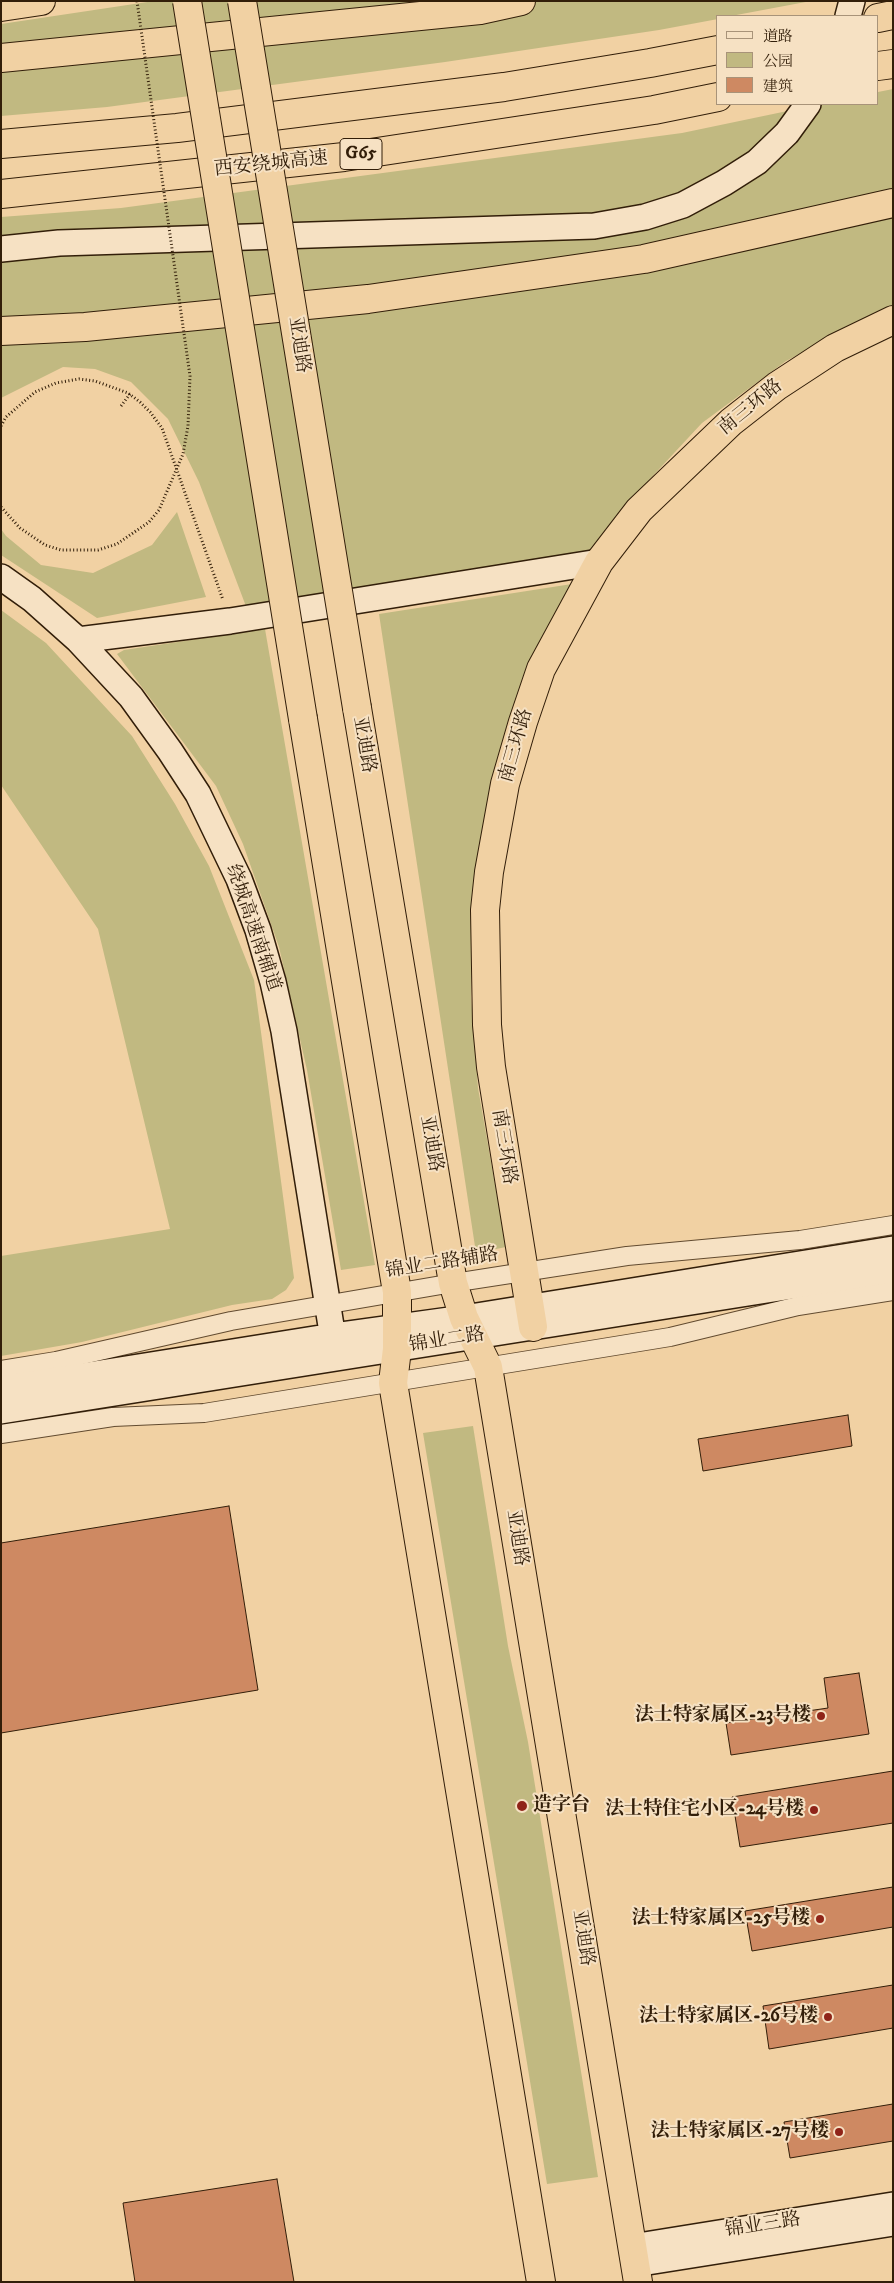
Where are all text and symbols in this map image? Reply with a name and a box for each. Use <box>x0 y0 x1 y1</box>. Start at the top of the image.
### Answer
legend <box>716 15 879 105</box>
text: 道路 <box>763 27 793 46</box>
text: 公园 <box>763 52 793 71</box>
text: 建筑 <box>763 77 793 96</box>
road number: G65 <box>340 138 382 170</box>
street label: 西安绕城高速 <box>213 148 329 182</box>
street label: 亚迪路 <box>282 315 314 375</box>
street label: 南三环路 <box>714 375 788 441</box>
street label: 南三环路 <box>496 706 538 786</box>
street label: 亚迪路 <box>347 715 379 775</box>
street label: 绕城高速南辅道 <box>220 861 284 995</box>
street label: 南三环路 <box>486 1108 520 1186</box>
street label: 亚迪路 <box>414 1114 446 1174</box>
street label: 锦业二路辅路 <box>384 1244 500 1284</box>
street label: 锦业二路 <box>408 1324 486 1358</box>
street label: 亚迪路 <box>500 1508 532 1568</box>
place label: 法士特家属区-23号楼 <box>635 1705 811 1727</box>
marker: 法士特家属区-23号楼 <box>815 1710 827 1722</box>
place label: 造字台 <box>533 1795 590 1817</box>
marker: 造字台 <box>515 1799 529 1813</box>
place label: 法士特住宅小区-24号楼 <box>605 1799 804 1821</box>
marker: 法士特住宅小区-24号楼 <box>808 1804 820 1816</box>
street label: 亚迪路 <box>566 1908 598 1968</box>
place label: 法士特家属区-25号楼 <box>632 1908 810 1930</box>
marker: 法士特家属区-25号楼 <box>814 1913 826 1925</box>
place label: 法士特家属区-26号楼 <box>639 2006 818 2028</box>
marker: 法士特家属区-26号楼 <box>822 2011 834 2023</box>
place label: 法士特家属区-27号楼 <box>650 2121 829 2143</box>
marker: 法士特家属区-27号楼 <box>833 2126 845 2138</box>
street label: 锦业三路 <box>724 2209 802 2243</box>

